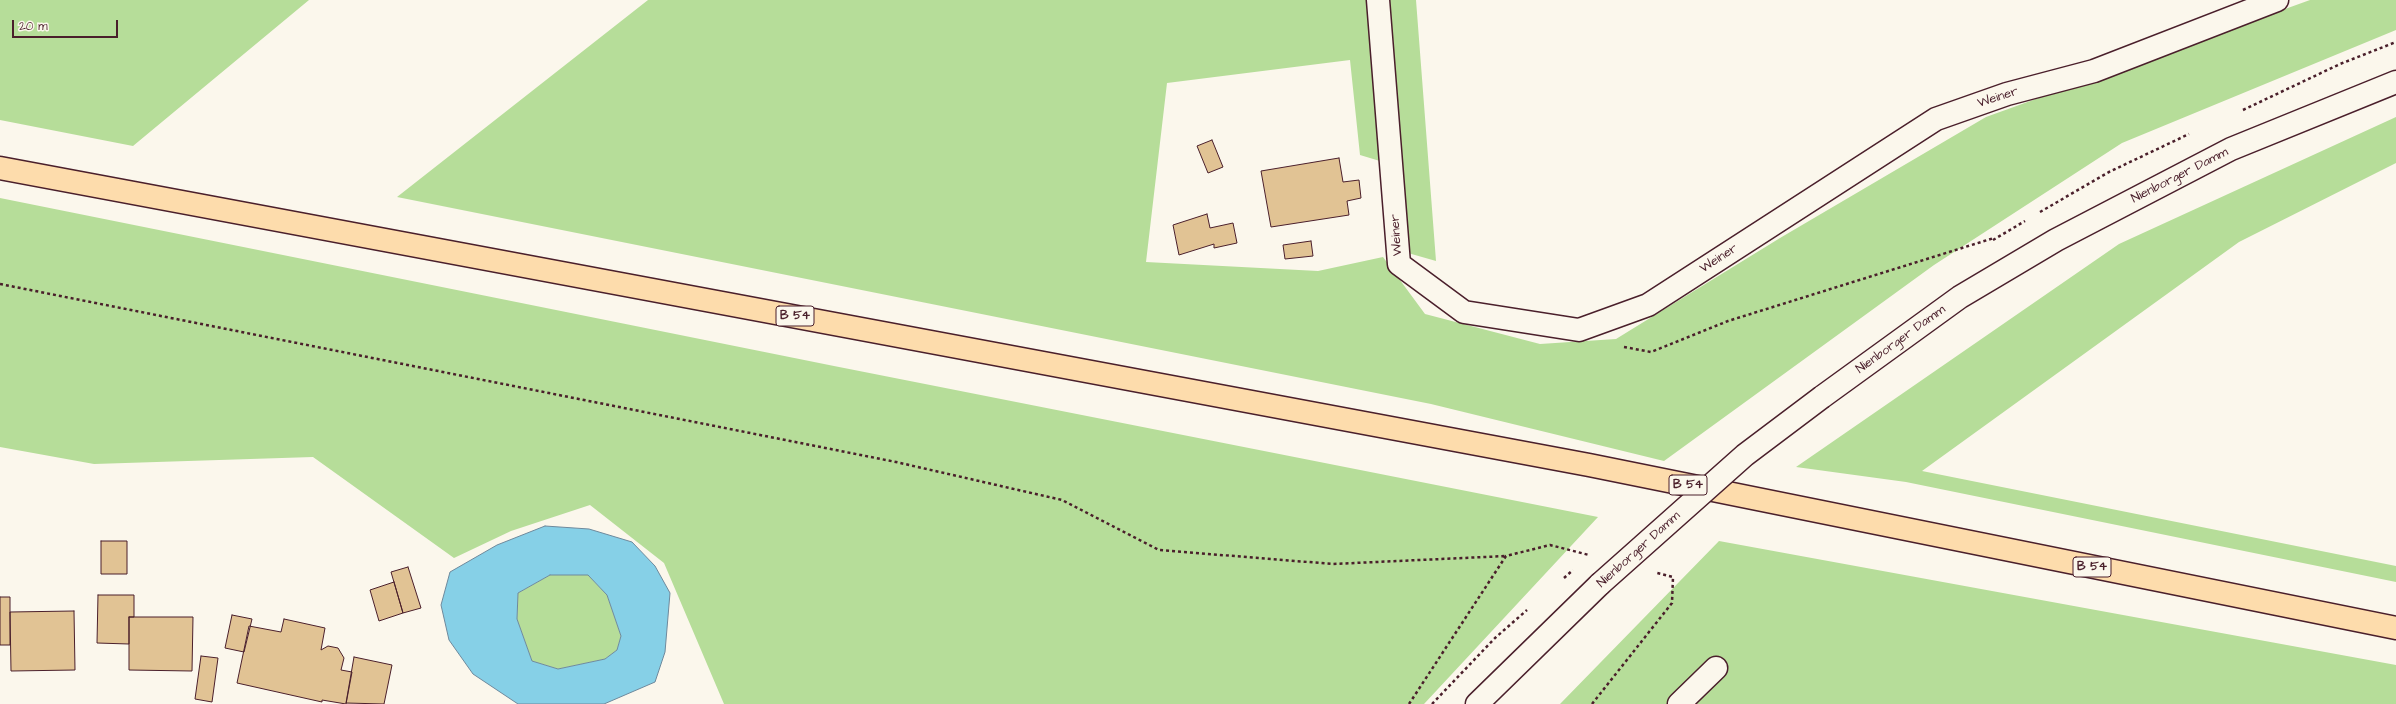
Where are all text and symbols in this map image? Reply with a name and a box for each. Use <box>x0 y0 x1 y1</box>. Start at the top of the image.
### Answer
scale bar <box>14 12 120 38</box>
text: 20 m <box>19 18 48 35</box>
street label: Weiner <box>1976 84 2020 112</box>
street label: Nienborger Damm <box>2129 145 2231 207</box>
street label: Weiner <box>1388 214 1406 256</box>
street label: Weiner <box>1697 241 1741 277</box>
street label: Nienborger Damm <box>1853 302 1949 378</box>
road number: B 54 <box>776 306 814 326</box>
road number: B 54 <box>1669 475 1707 495</box>
street label: Nienborger Damm <box>1594 508 1684 592</box>
road number: B 54 <box>2073 557 2111 577</box>

